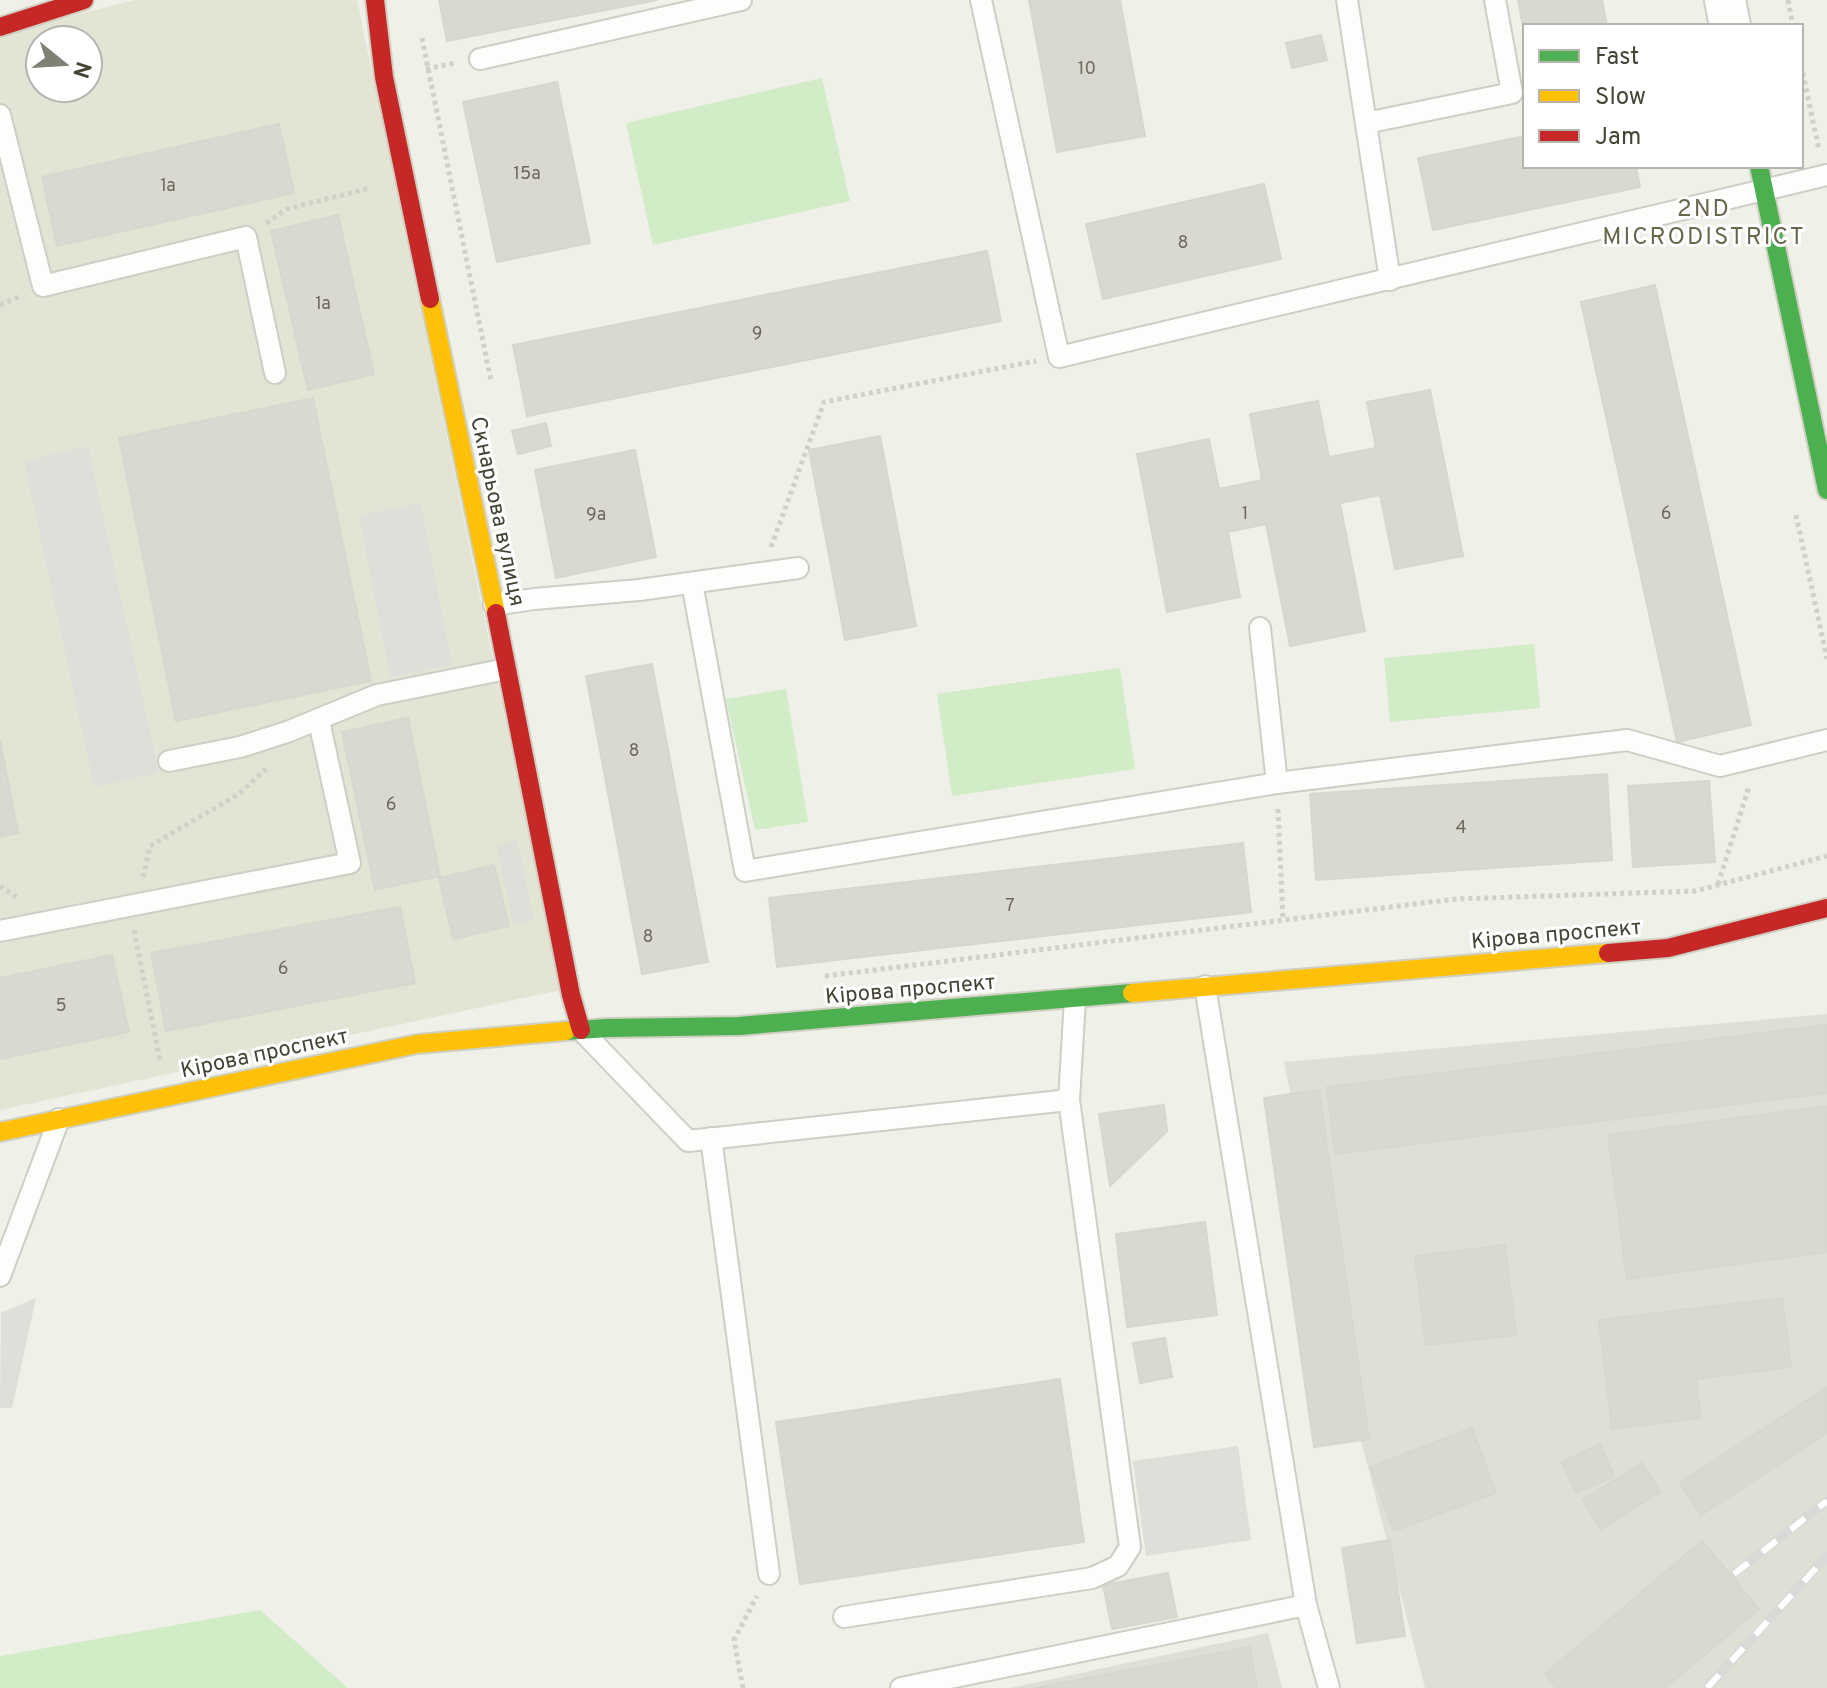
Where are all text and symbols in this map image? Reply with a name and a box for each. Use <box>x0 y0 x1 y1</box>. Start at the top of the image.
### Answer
north arrow <box>24 24 104 104</box>
legend <box>1523 24 1803 168</box>
text: Fast <box>1595 43 1639 73</box>
text: N <box>65 58 96 81</box>
house number: 10 <box>1078 58 1096 81</box>
text: Slow <box>1595 83 1646 113</box>
text: Jam <box>1595 123 1641 153</box>
house number: 15а <box>513 163 541 186</box>
house number: 1а <box>160 175 176 198</box>
district label: 2ND MICRODISTRICT <box>1602 195 1806 253</box>
house number: 8 <box>1178 232 1189 255</box>
house number: 1а <box>315 293 331 316</box>
house number: 9 <box>752 323 762 346</box>
street label: Скнарьова вулиця <box>463 414 530 609</box>
house number: 1 <box>1242 503 1248 526</box>
house number: 6 <box>1661 503 1671 526</box>
house number: 9а <box>586 504 606 527</box>
house number: 8 <box>629 740 640 763</box>
house number: 6 <box>386 794 396 817</box>
house number: 4 <box>1455 817 1467 840</box>
house number: 7 <box>1005 895 1015 918</box>
street label: Кірова проспект <box>1470 915 1642 956</box>
house number: 8 <box>643 926 654 949</box>
house number: 6 <box>278 958 288 981</box>
street label: Кірова проспект <box>824 970 996 1011</box>
house number: 5 <box>55 995 67 1018</box>
street label: Кірова проспект <box>178 1024 351 1085</box>

